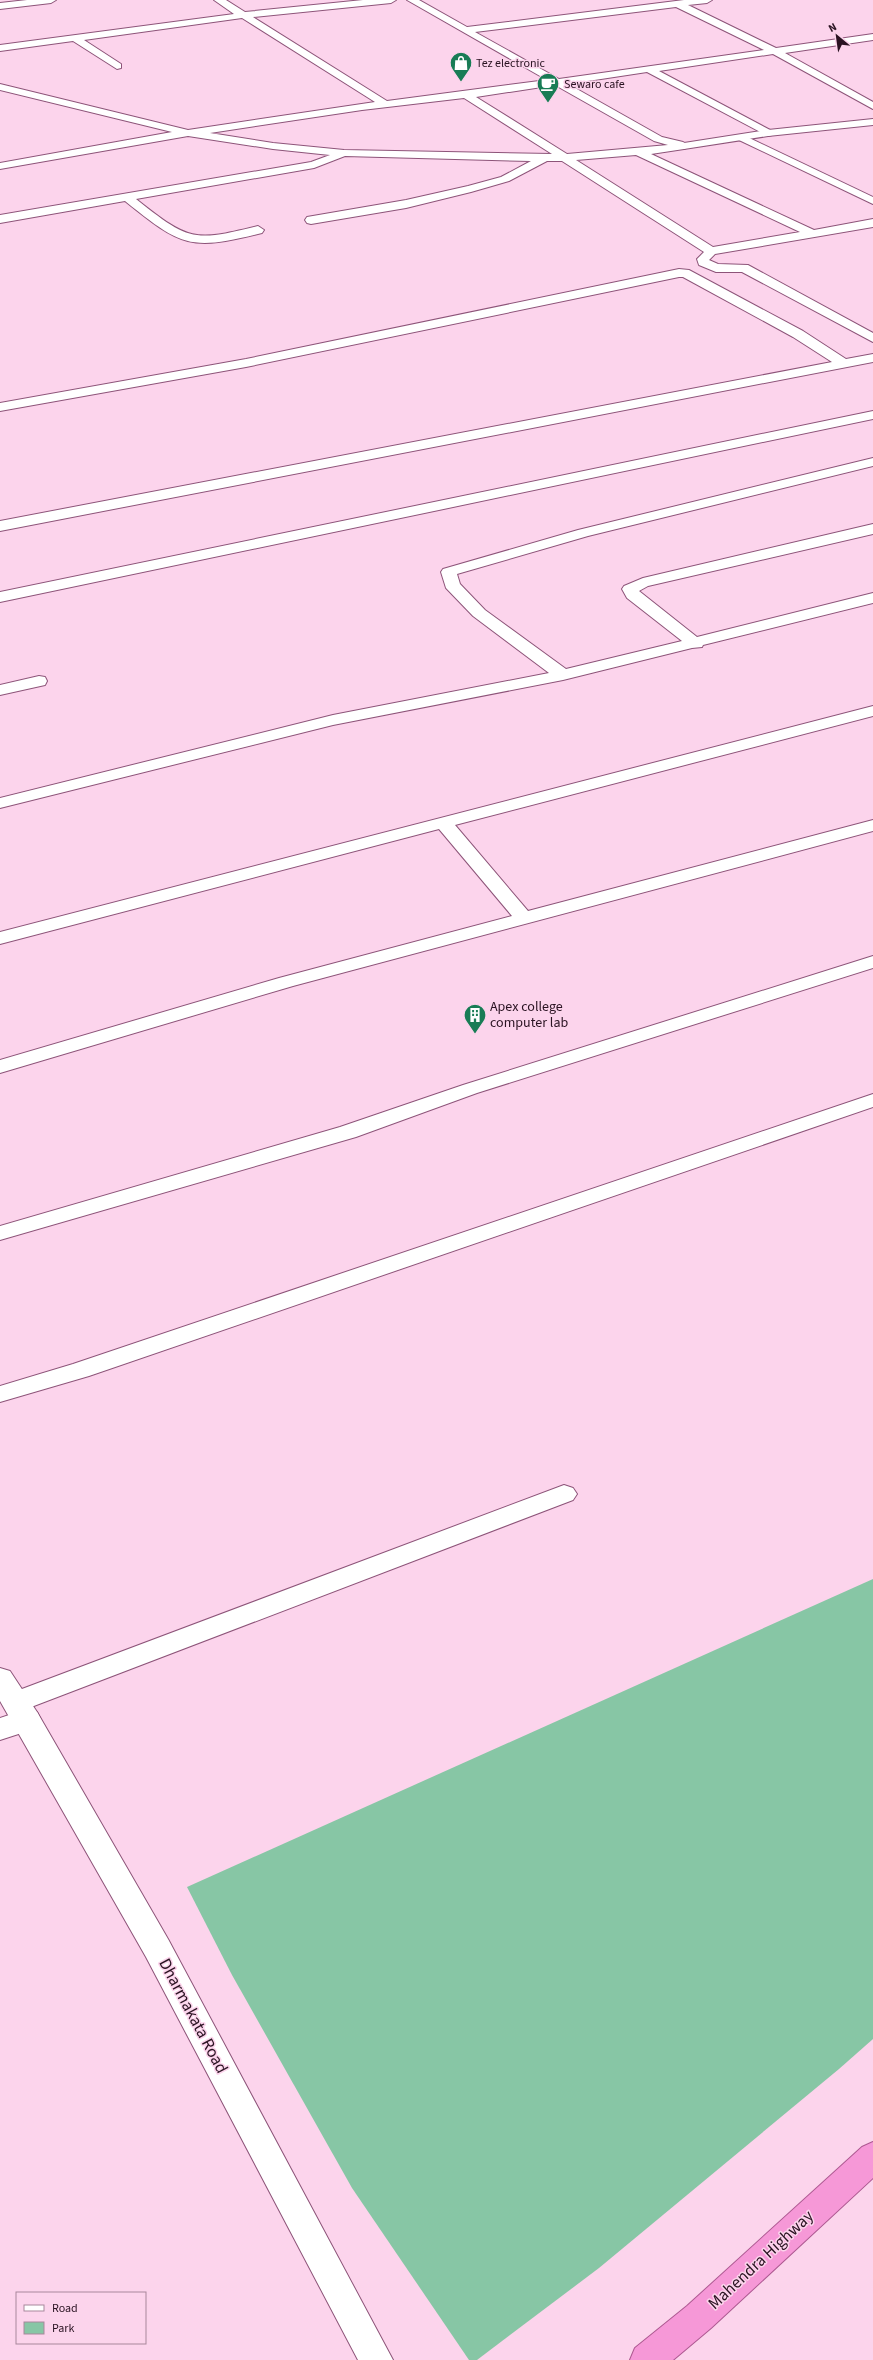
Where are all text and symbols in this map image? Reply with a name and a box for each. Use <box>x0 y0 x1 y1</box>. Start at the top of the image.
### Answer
north arrow <box>817 16 857 56</box>
text: N <box>826 19 839 36</box>
shop icon: Tez electronic <box>448 50 474 83</box>
place label: Tez electronic <box>476 55 546 72</box>
cafe icon: Sewaro cafe <box>535 71 561 104</box>
place label: Sewaro cafe <box>564 76 625 93</box>
place label: Apex college computer lab <box>490 997 568 1033</box>
building icon: Apex college computer lab <box>462 1002 488 1035</box>
street label: Dharmakata Road <box>153 1954 233 2078</box>
street label: Mahendra Highway <box>703 2205 819 2315</box>
legend <box>16 2292 146 2344</box>
text: Road <box>52 2300 78 2317</box>
text: Park <box>52 2320 74 2337</box>

